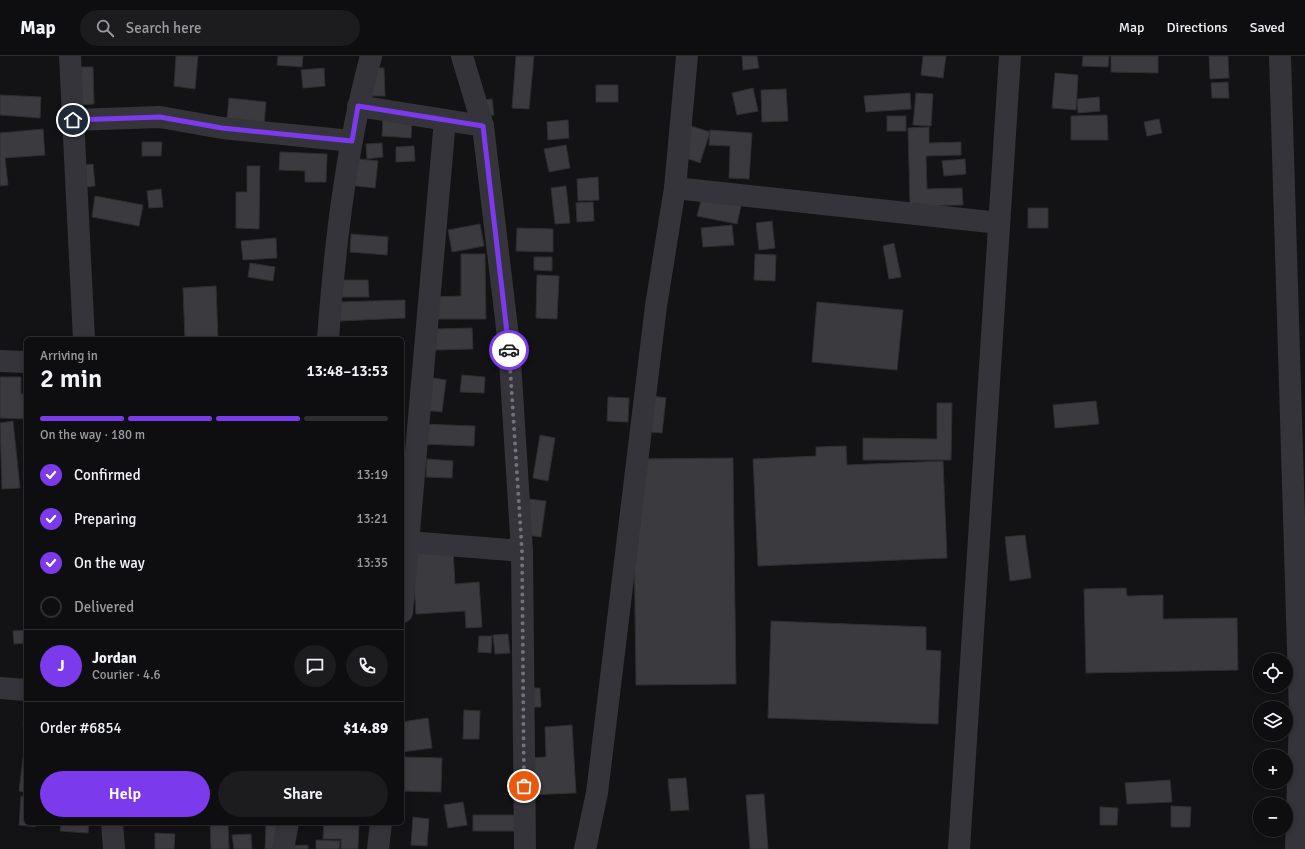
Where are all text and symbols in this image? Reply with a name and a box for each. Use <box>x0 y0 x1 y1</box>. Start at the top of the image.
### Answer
search box <box>80 10 360 46</box>
text: Map <box>20 16 56 40</box>
icon: search <box>94 17 116 39</box>
text: Search here <box>126 19 201 37</box>
text: Map <box>1119 19 1145 36</box>
text: Directions <box>1167 19 1228 36</box>
text: Saved <box>1250 19 1285 36</box>
pin <box>56 103 90 137</box>
icon: home <box>62 109 84 131</box>
courier <box>489 330 529 370</box>
icon: car <box>498 339 520 361</box>
text: Arriving in <box>40 348 98 364</box>
text: 13:48–13:53 <box>307 362 388 380</box>
text: 2 min <box>40 363 102 395</box>
text: On the way · 180 m <box>40 427 145 443</box>
icon: check <box>40 464 62 486</box>
text: Confirmed <box>74 466 141 484</box>
text: 13:19 <box>356 467 388 483</box>
icon: check <box>40 508 62 530</box>
text: Preparing <box>74 510 137 528</box>
text: 13:21 <box>356 511 388 527</box>
icon: check <box>40 552 62 574</box>
text: On the way <box>74 554 145 572</box>
text: 13:35 <box>356 555 388 571</box>
text: Delivered <box>74 598 134 616</box>
button: chat <box>294 645 336 687</box>
button: phone <box>346 645 388 687</box>
text: Jordan <box>92 649 137 667</box>
map controls <box>1253 653 1293 837</box>
button: locate <box>1253 653 1293 693</box>
text: J <box>57 657 65 675</box>
text: Courier · 4.6 <box>92 667 161 683</box>
button: layers <box>1253 701 1293 741</box>
text: Order #6854 <box>40 719 122 737</box>
text: $14.89 <box>343 719 388 737</box>
button: + <box>1253 749 1293 789</box>
pin <box>507 769 541 803</box>
button: Help <box>40 771 210 817</box>
button: Share <box>218 771 388 817</box>
icon: bag <box>513 775 535 797</box>
button: − <box>1253 797 1293 837</box>

